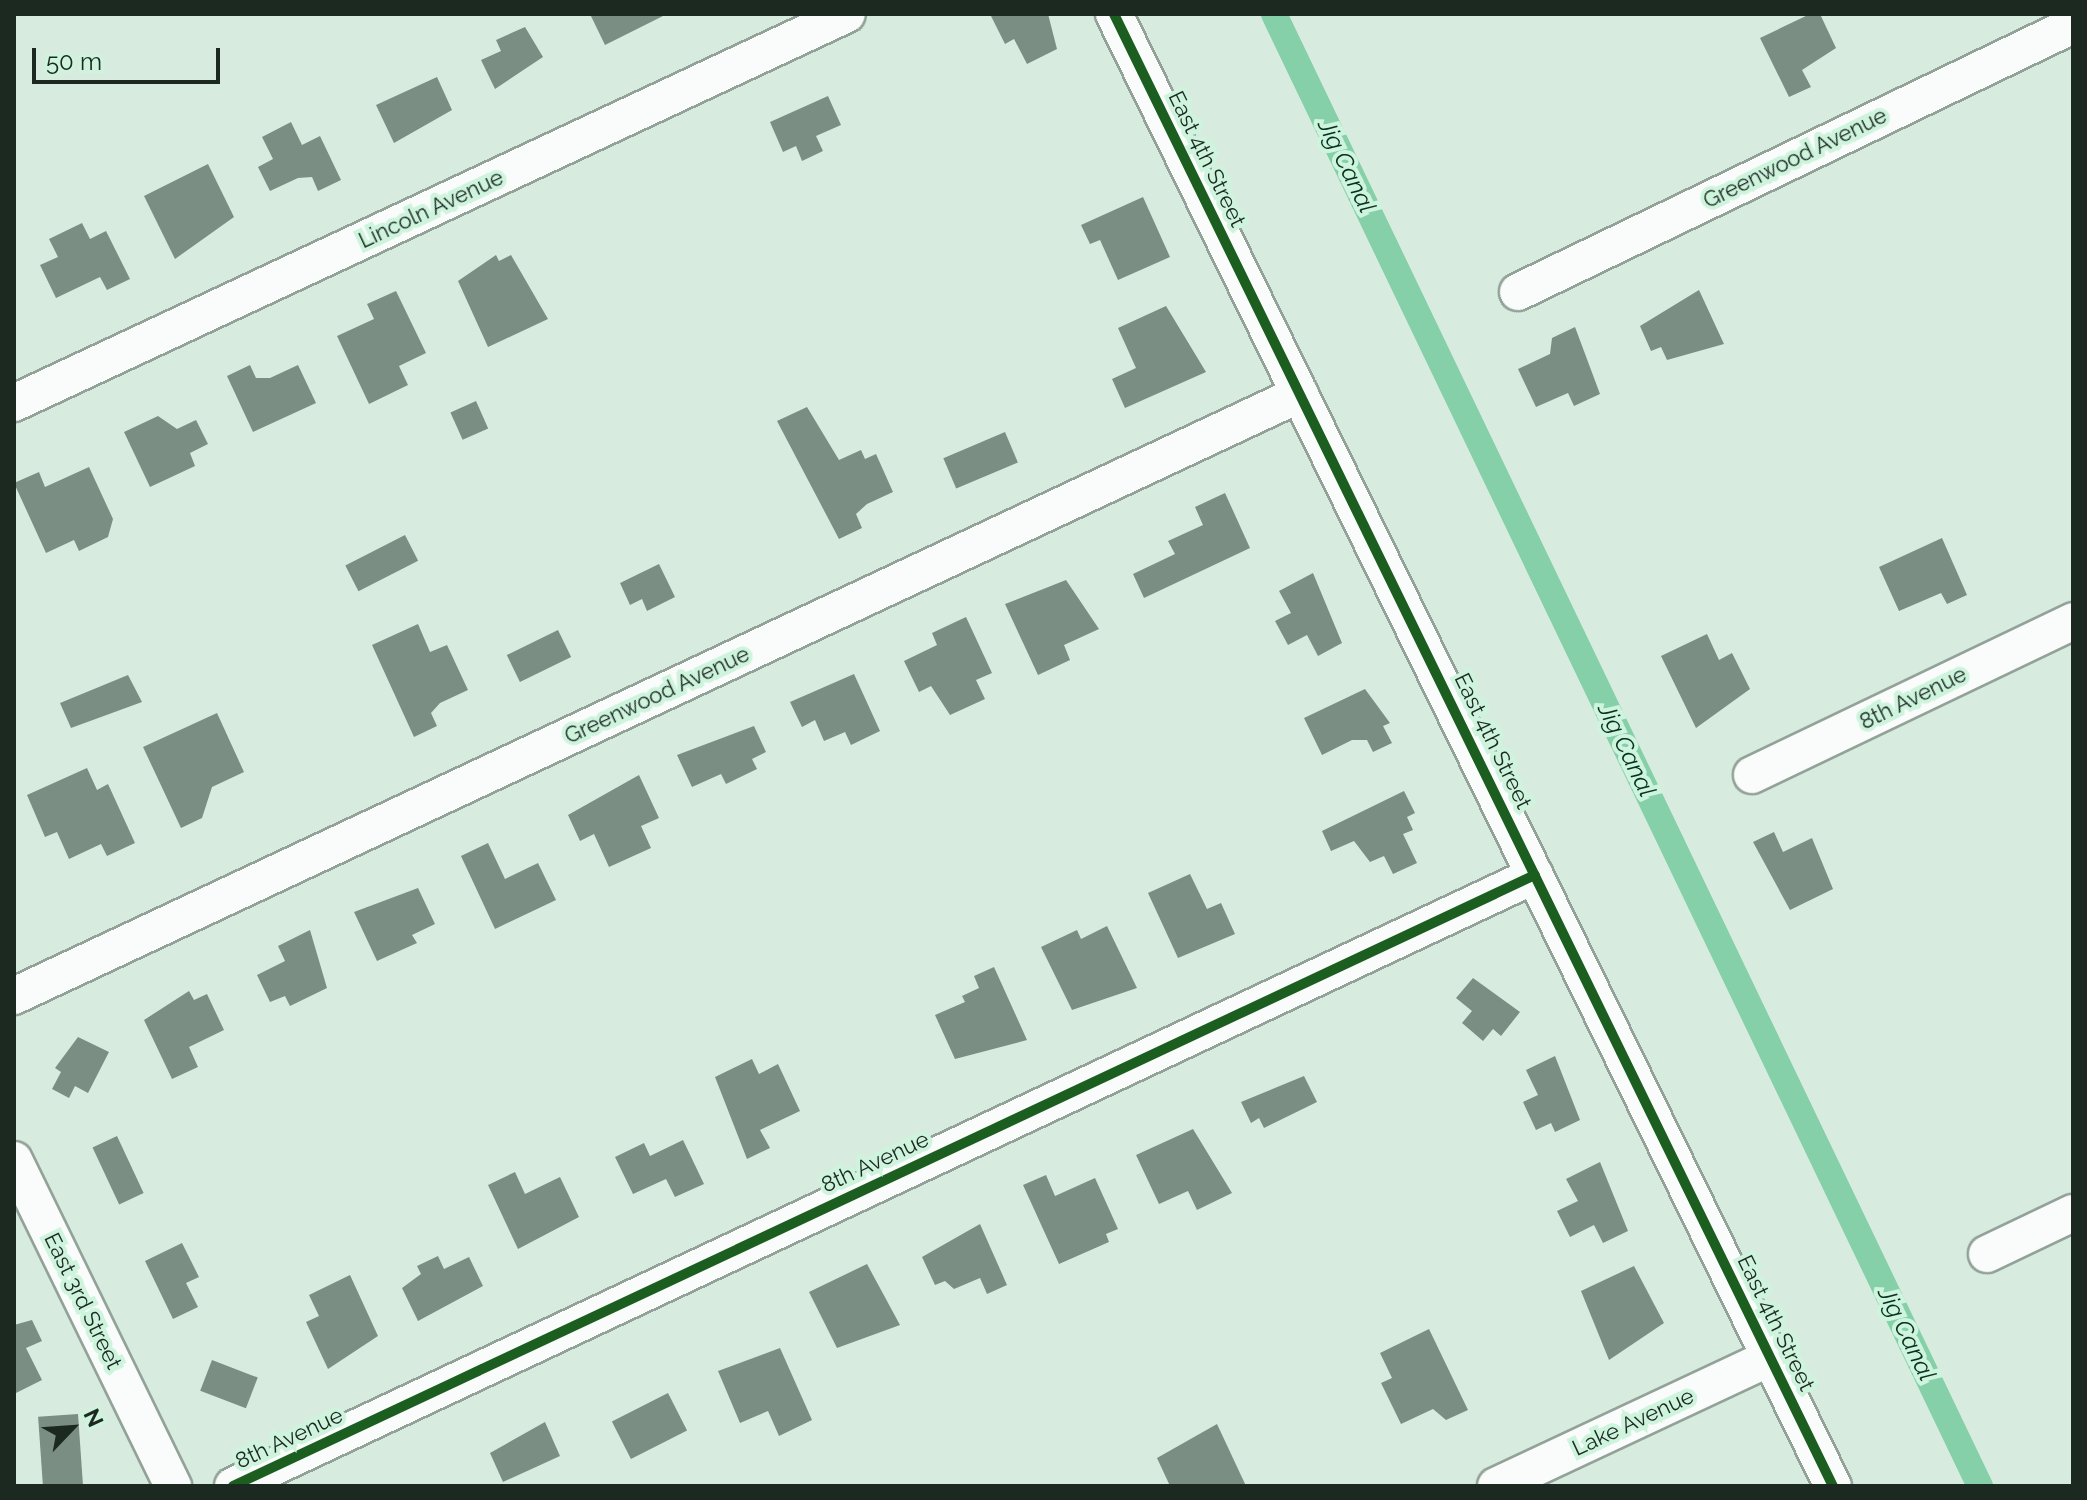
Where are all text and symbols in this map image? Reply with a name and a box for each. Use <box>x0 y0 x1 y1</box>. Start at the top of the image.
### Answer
scale bar <box>36 32 224 82</box>
text: 50 m <box>46 47 102 76</box>
street label: East 4th Street <box>1163 87 1251 231</box>
street label: Greenwood Avenue <box>1699 102 1891 214</box>
water label: Jig Canal <box>1312 114 1382 218</box>
street label: Lincoln Avenue <box>354 164 508 254</box>
street label: Greenwood Avenue <box>560 640 754 750</box>
street label: 8th Avenue <box>1855 661 1971 735</box>
street label: East 4th Street <box>1449 669 1537 813</box>
water label: Jig Canal <box>1592 698 1662 802</box>
street label: 8th Avenue <box>817 1126 933 1198</box>
street label: East 3rd Street <box>39 1229 127 1373</box>
street label: East 4th Street <box>1732 1251 1820 1395</box>
water label: Jig Canal <box>1872 1282 1942 1386</box>
street label: Lake Avenue <box>1568 1382 1698 1462</box>
north arrow <box>32 1388 112 1468</box>
street label: 8th Avenue <box>231 1402 347 1474</box>
text: N <box>78 1405 109 1431</box>

